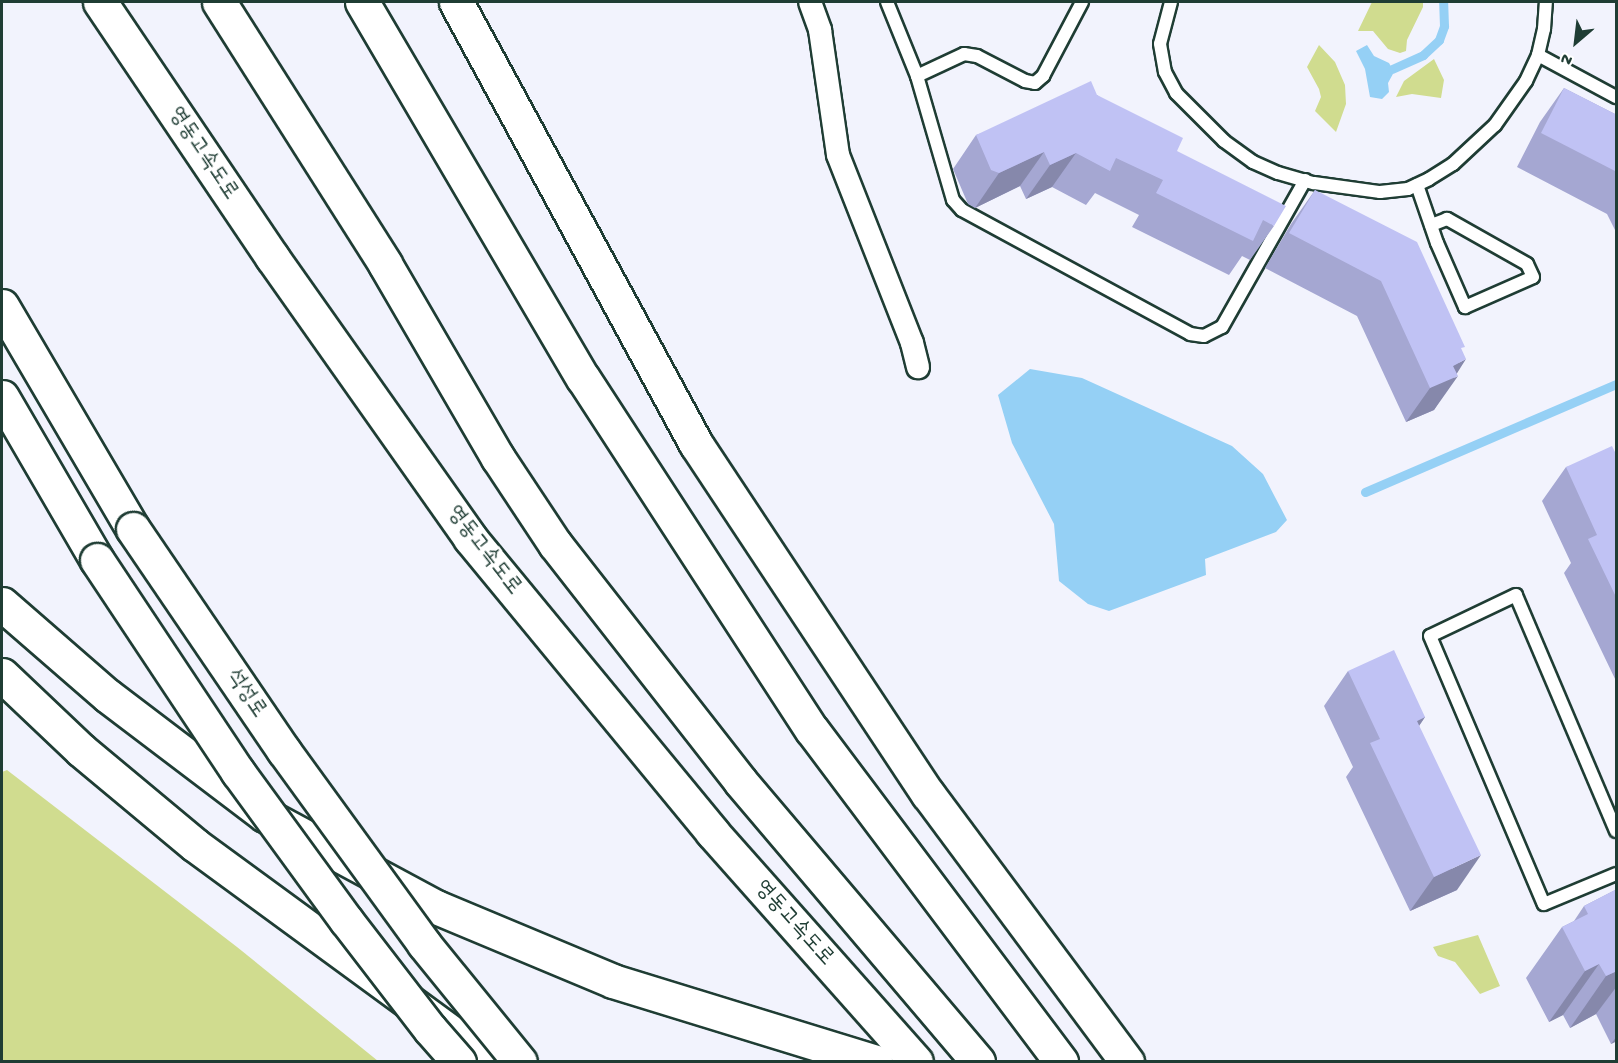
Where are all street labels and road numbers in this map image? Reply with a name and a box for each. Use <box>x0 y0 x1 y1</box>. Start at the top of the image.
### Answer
street label: 영동고속도로 <box>161 103 243 205</box>
street label: 영동고속도로 <box>440 501 526 601</box>
street label: 석성로 <box>219 665 271 723</box>
street label: 영동고속도로 <box>748 876 838 972</box>

